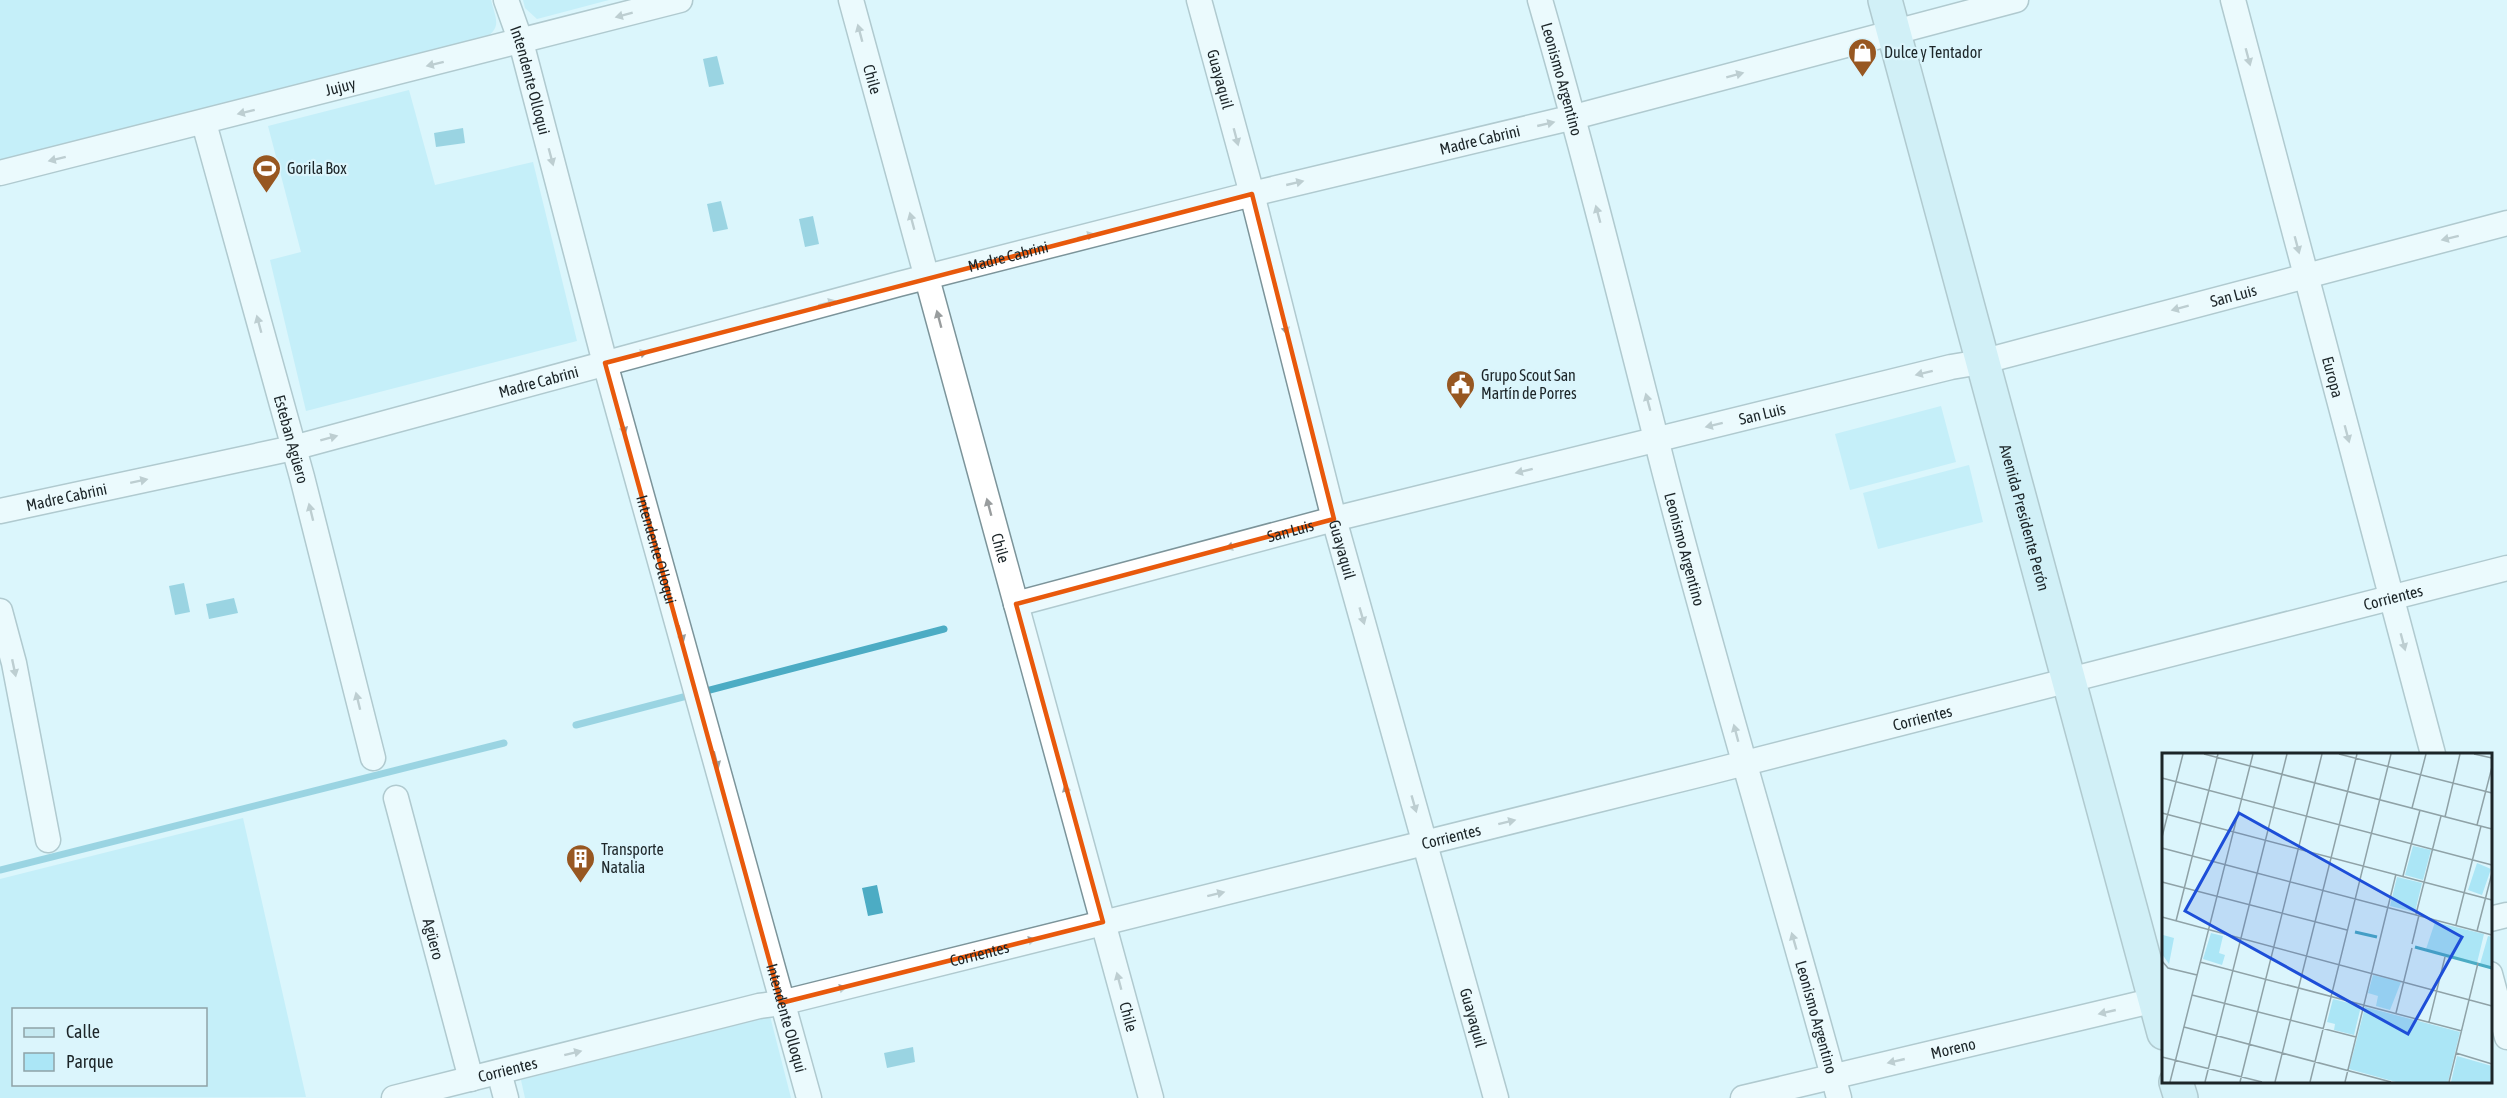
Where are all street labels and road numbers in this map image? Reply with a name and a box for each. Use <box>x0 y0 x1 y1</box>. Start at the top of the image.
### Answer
street label: Leonismo Argentino <box>1538 20 1586 138</box>
street label: Intendente Olloqui <box>507 23 554 137</box>
street label: Guayaquil <box>1204 47 1238 112</box>
street label: Chile <box>860 62 885 96</box>
street label: Jujuy <box>323 74 358 99</box>
street label: Madre Cabrini <box>1438 121 1522 158</box>
street label: Madre Cabrini <box>966 237 1050 275</box>
street label: San Luis <box>2208 280 2259 310</box>
street label: Europa <box>2319 354 2347 400</box>
street label: Madre Cabrini <box>496 362 580 401</box>
street label: Esteban Agüero <box>271 393 312 485</box>
street label: San Luis <box>1737 399 1788 428</box>
street label: Avenida Presidente Perón <box>1996 442 2053 593</box>
street label: Madre Cabrini <box>24 479 109 514</box>
street label: Leonismo Argentino <box>1661 491 1709 608</box>
street label: Intendente Olloqui <box>633 493 680 606</box>
street label: San Luis <box>1265 516 1316 545</box>
street label: Guayaquil <box>1326 518 1360 582</box>
street label: Chile <box>988 531 1013 565</box>
street label: Corrientes <box>2362 581 2425 613</box>
street label: Corrientes <box>1891 701 1954 734</box>
street label: Corrientes <box>1420 820 1483 852</box>
street label: Agüero <box>420 916 448 962</box>
street label: Corrientes <box>948 938 1011 970</box>
street label: Leonismo Argentino <box>1792 958 1841 1076</box>
street label: Intendente Olloqui <box>763 961 810 1074</box>
street label: Guayaquil <box>1457 986 1491 1050</box>
street label: Chile <box>1116 1000 1141 1034</box>
street label: Moreno <box>1929 1034 1977 1062</box>
street label: Corrientes <box>476 1053 539 1085</box>

